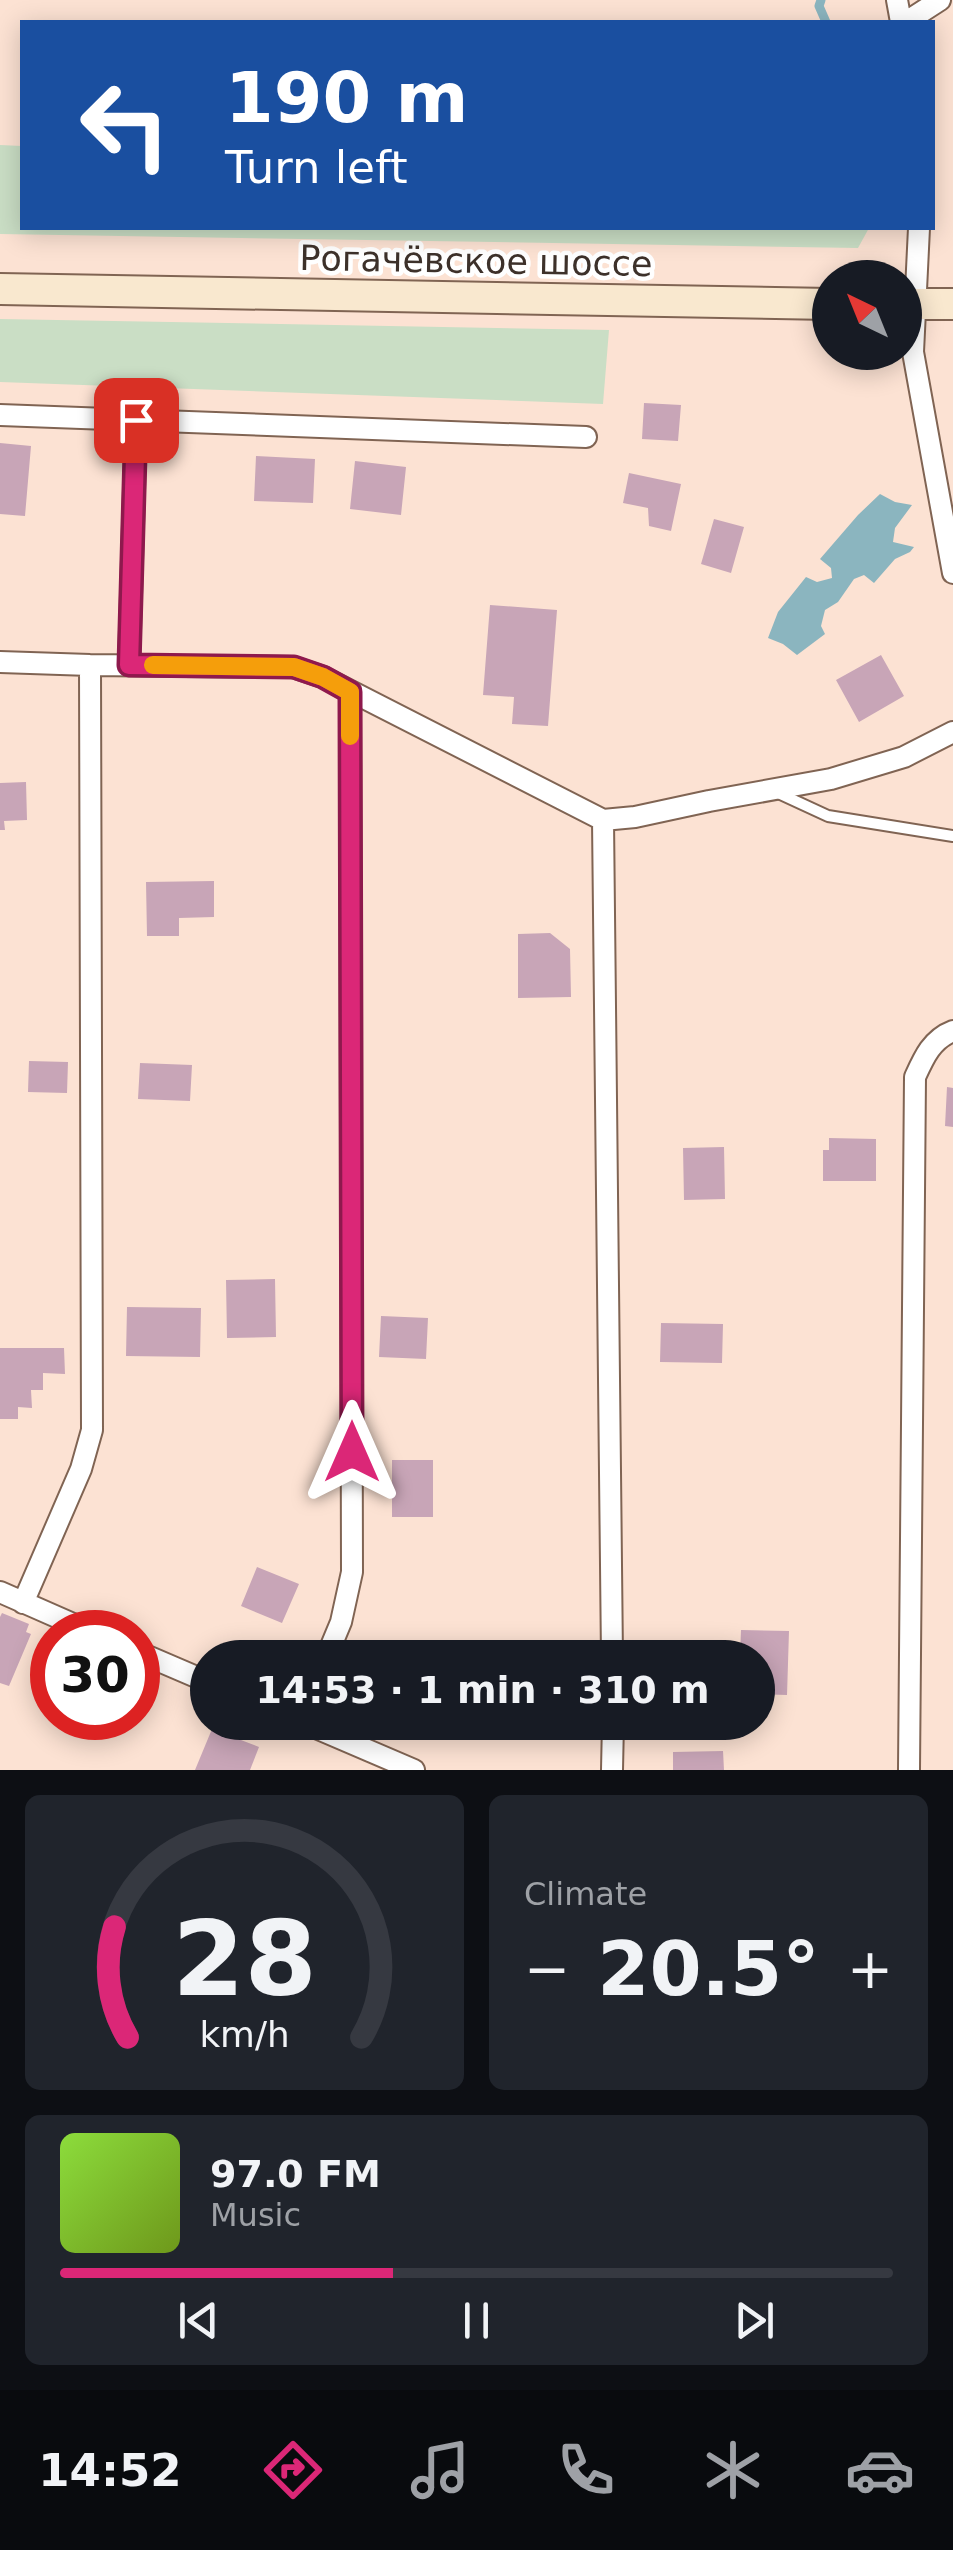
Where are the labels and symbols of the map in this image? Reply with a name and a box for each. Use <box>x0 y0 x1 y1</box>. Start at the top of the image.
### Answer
street label: Рогачёвское шоссе <box>299 238 653 284</box>
north arrow <box>812 260 922 370</box>
pin <box>94 378 179 463</box>
position arrow <box>300 1400 404 1504</box>
speed limit sign: 30 <box>30 1610 160 1740</box>

